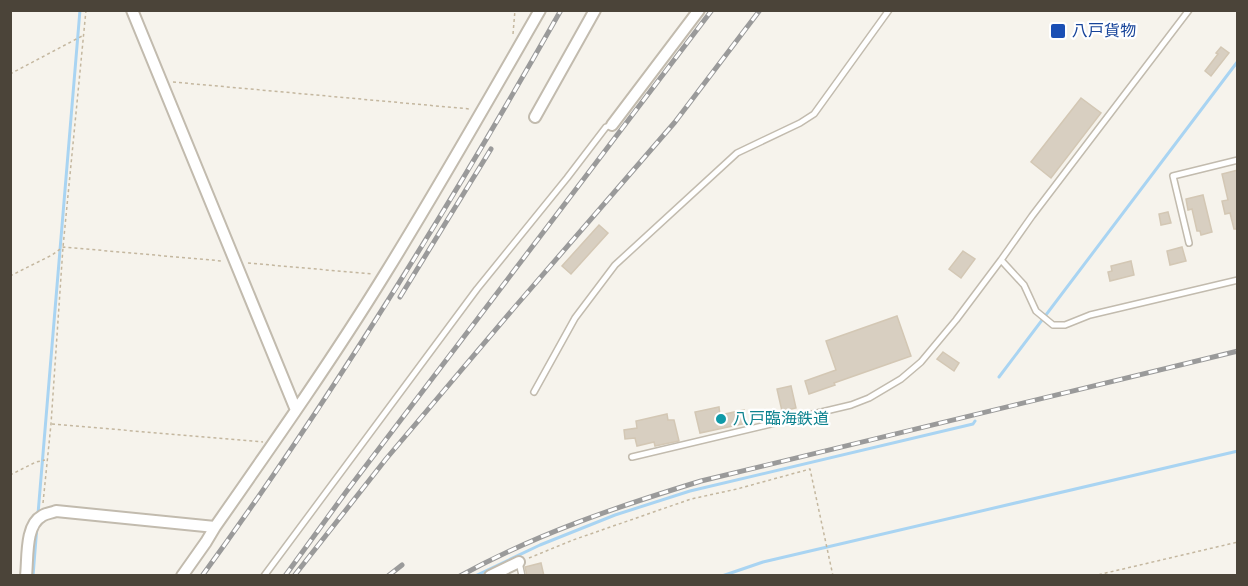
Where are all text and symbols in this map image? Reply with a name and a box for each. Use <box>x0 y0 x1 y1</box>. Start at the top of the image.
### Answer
place label: 八戸貨物 <box>1072 21 1136 41</box>
marker: 八戸貨物 <box>1049 22 1067 40</box>
place label: 八戸臨海鉄道 <box>733 409 829 429</box>
marker: 八戸臨海鉄道 <box>714 412 728 426</box>

